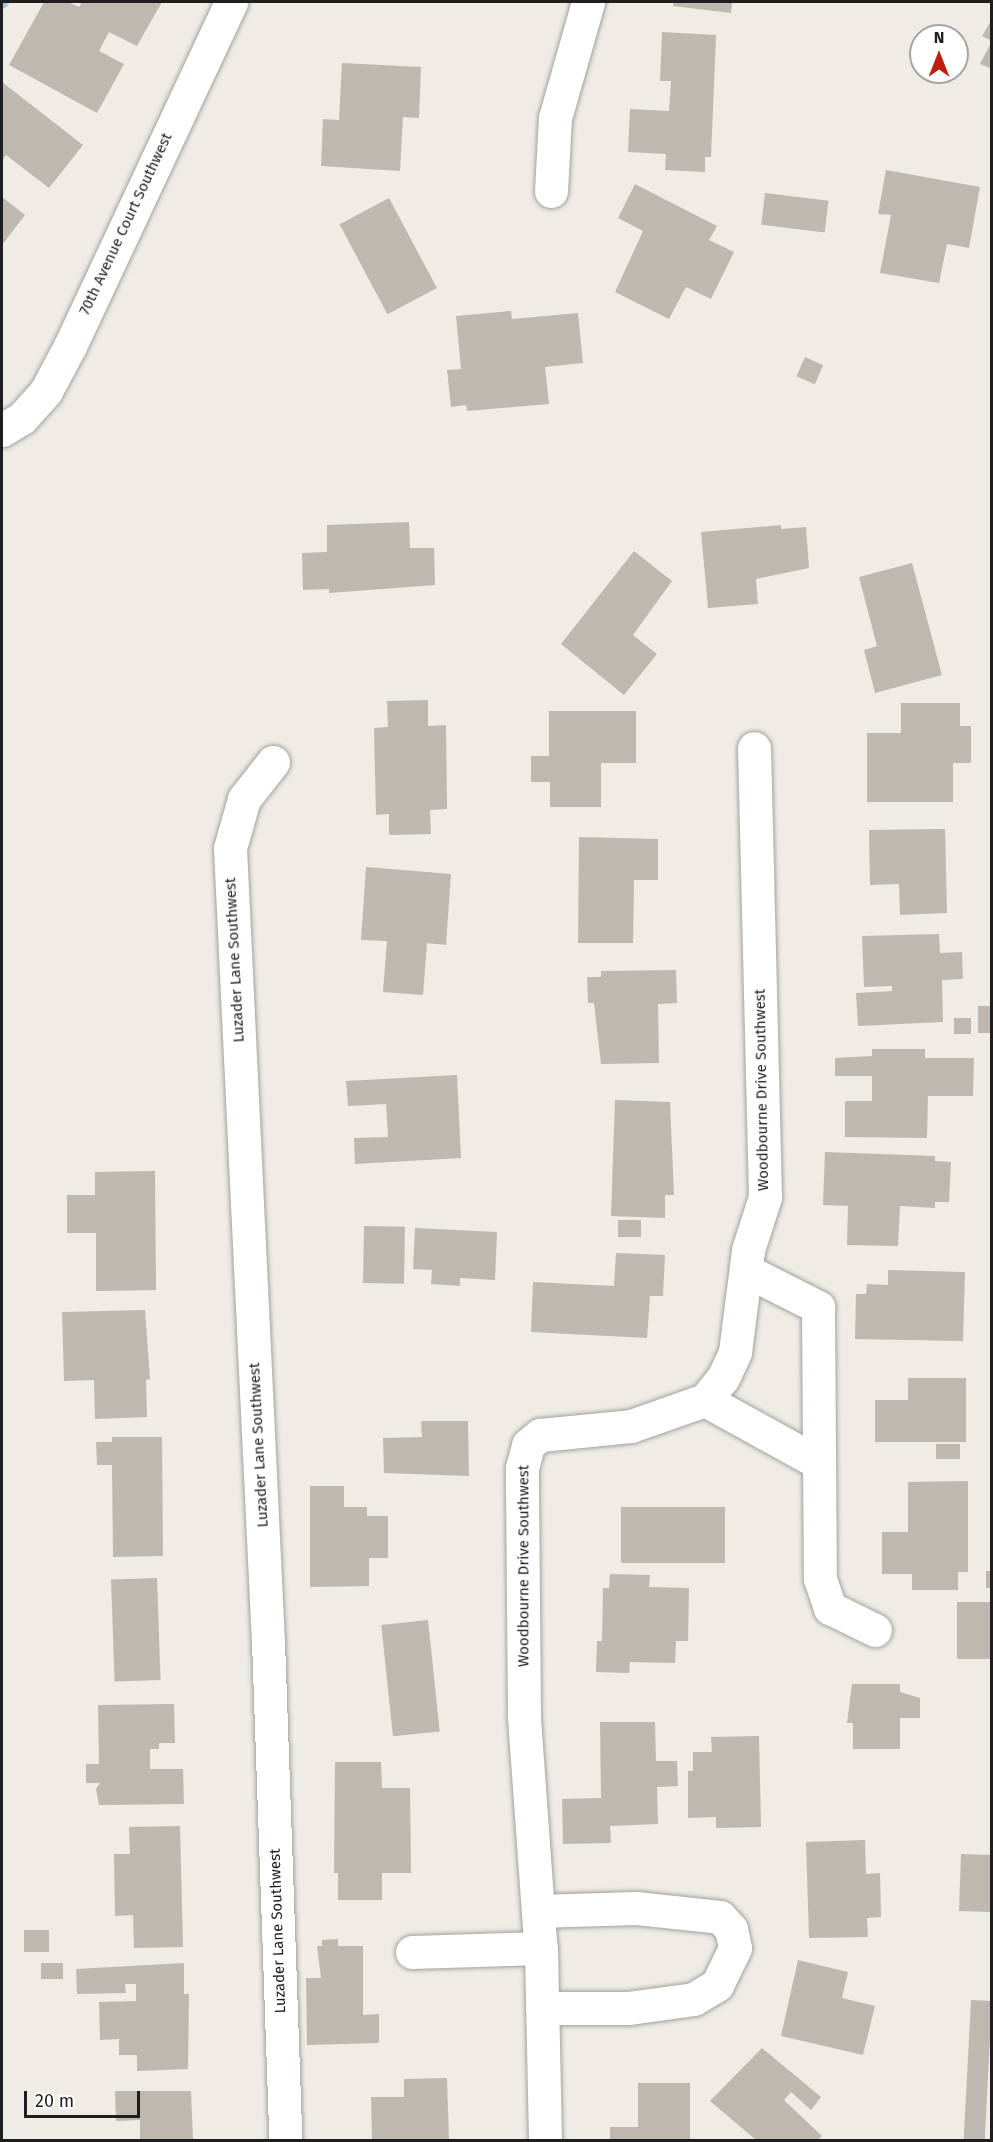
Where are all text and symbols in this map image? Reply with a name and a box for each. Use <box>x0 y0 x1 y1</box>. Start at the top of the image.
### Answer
north arrow <box>909 24 969 84</box>
text: N <box>934 28 944 47</box>
street label: 70th Avenue Court Southwest <box>76 130 176 318</box>
street label: Luzader Lane Southwest <box>222 877 248 1043</box>
street label: Woodbourne Drive Southwest <box>751 989 773 1191</box>
street label: Luzader Lane Southwest <box>246 1362 272 1528</box>
street label: Woodbourne Drive Southwest <box>515 1465 533 1667</box>
street label: Luzader Lane Southwest <box>266 1848 290 2014</box>
scale bar <box>27 2079 142 2117</box>
text: 20 m <box>35 2090 74 2112</box>

